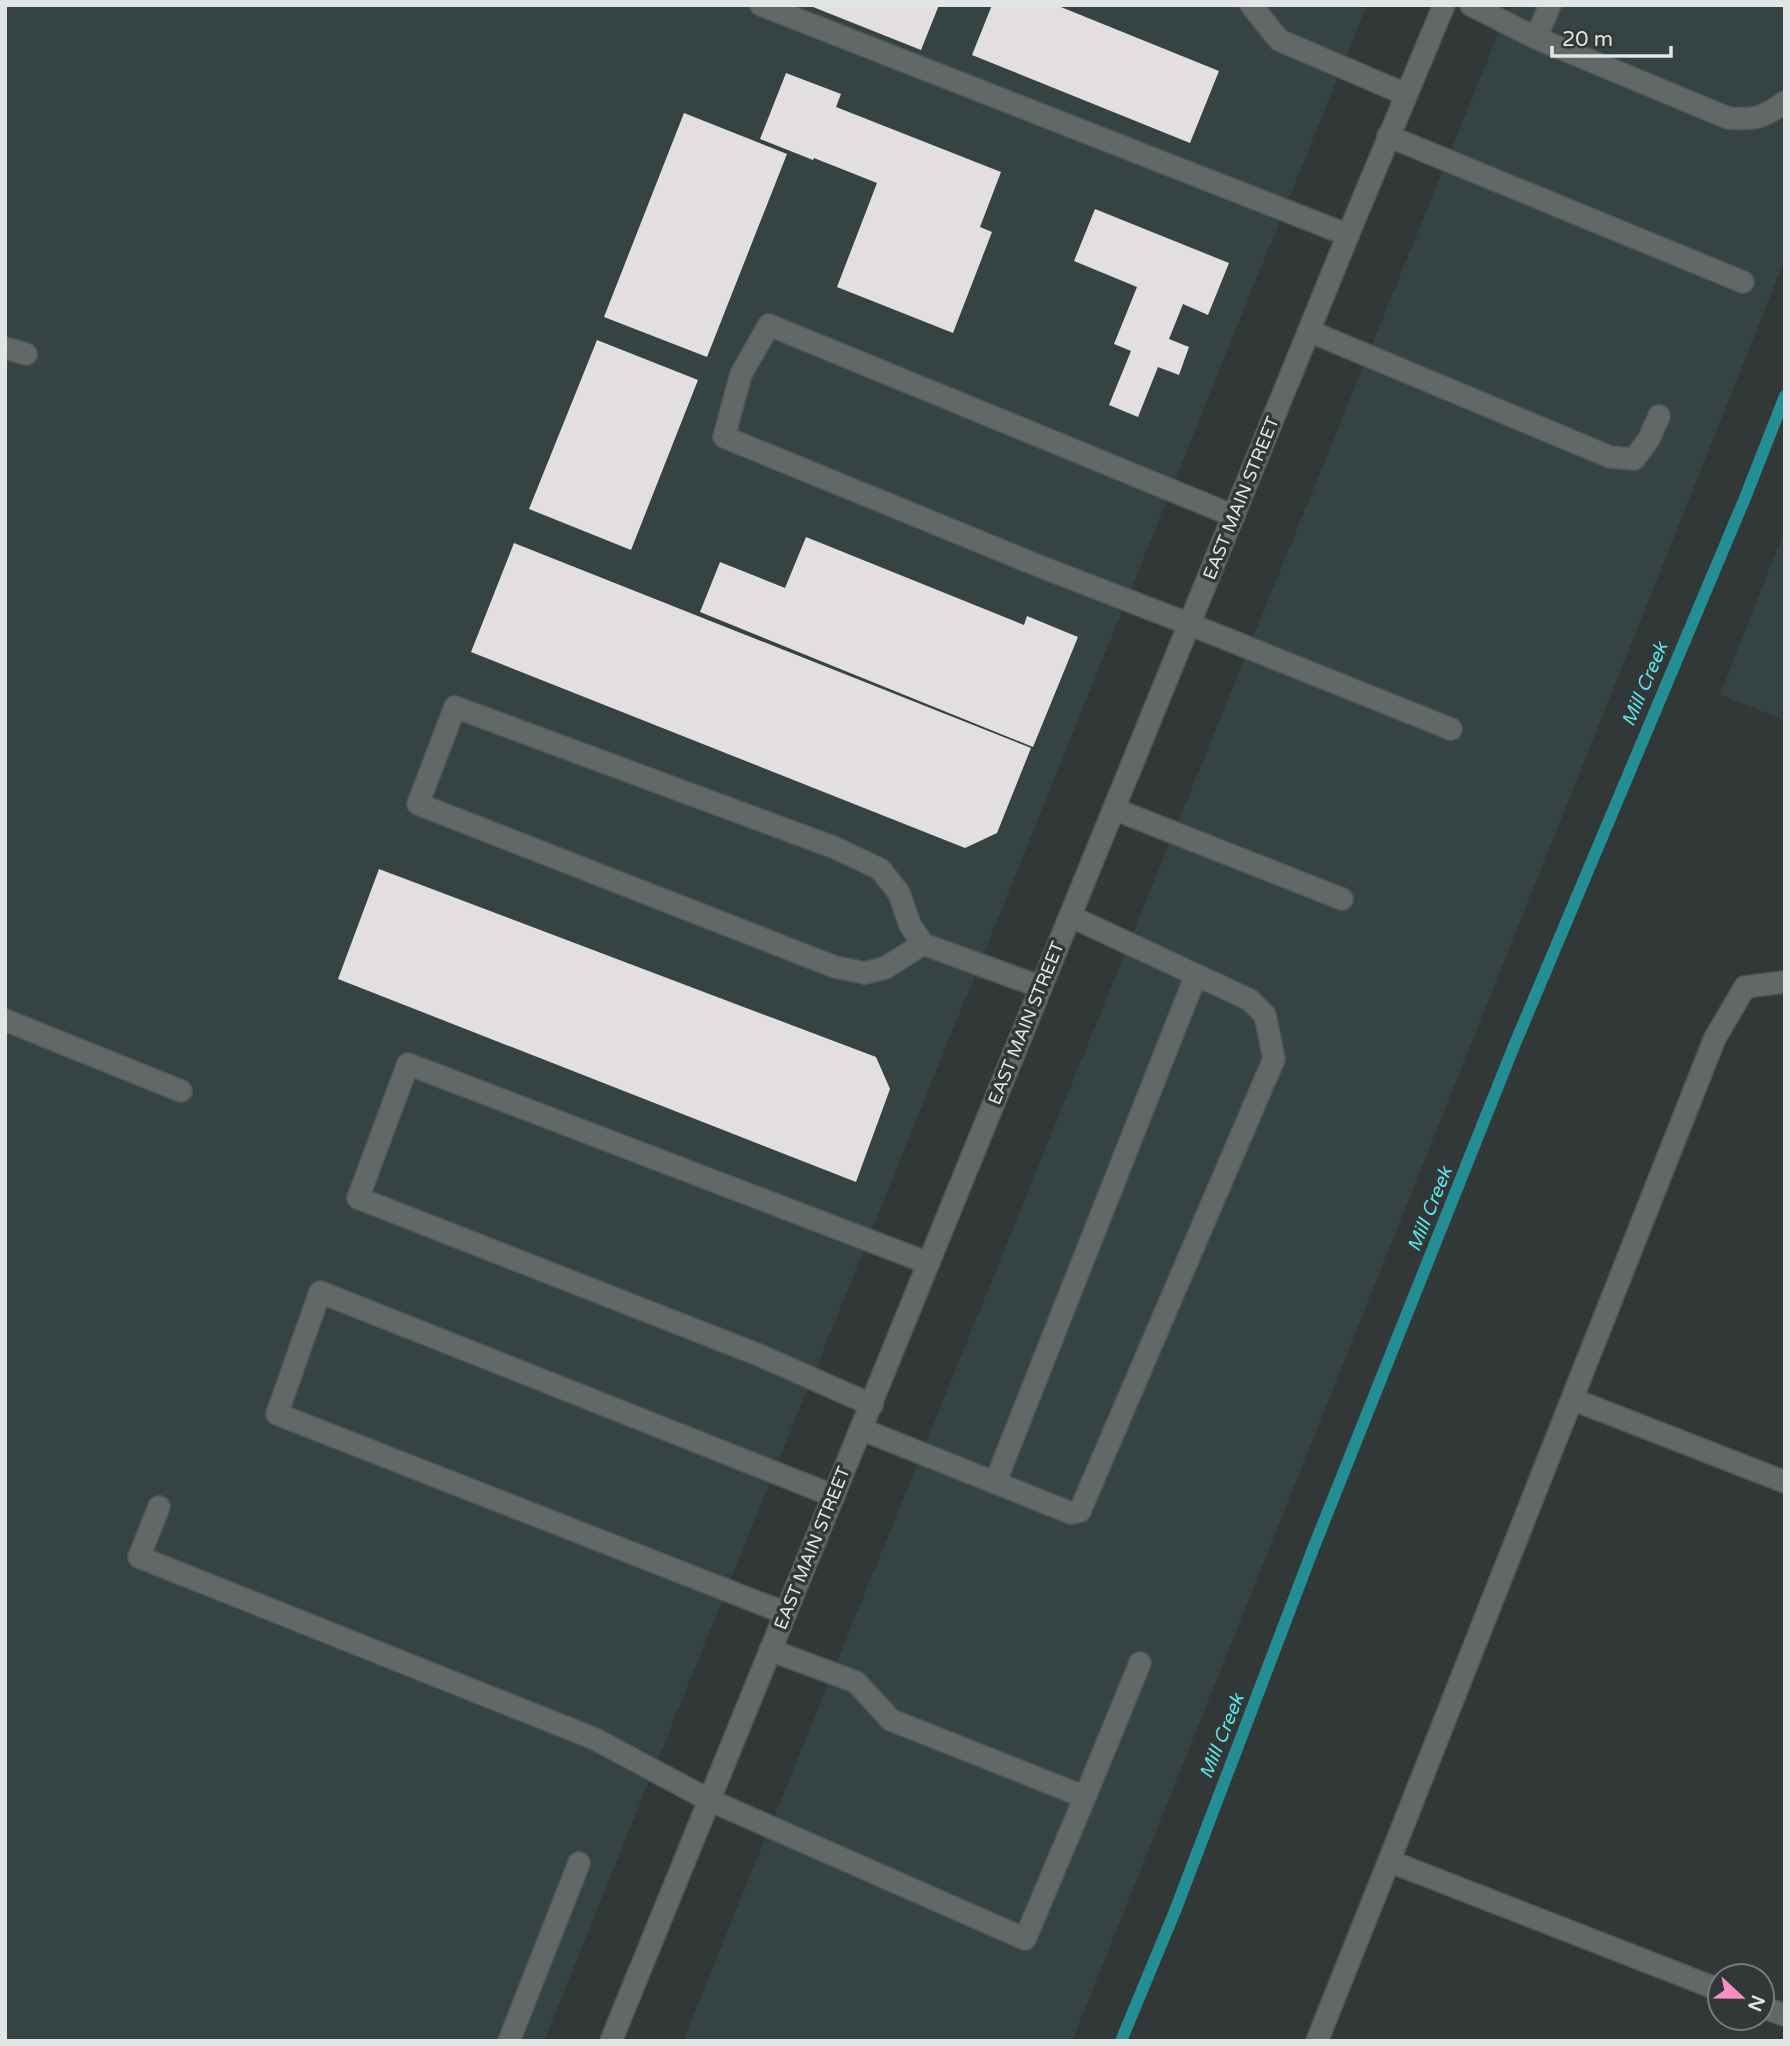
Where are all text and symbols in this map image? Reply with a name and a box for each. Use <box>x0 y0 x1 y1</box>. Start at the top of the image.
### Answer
scale bar <box>1552 14 1671 58</box>
text: 20 m <box>1562 27 1613 52</box>
street label: EAST MAIN STREET <box>1198 413 1284 583</box>
water label: Mill Creek <box>1617 638 1673 730</box>
street label: EAST MAIN STREET <box>983 938 1069 1108</box>
water label: Mill Creek <box>1403 1162 1457 1255</box>
street label: EAST MAIN STREET <box>769 1463 855 1633</box>
water label: Mill Creek <box>1195 1689 1249 1782</box>
north arrow <box>1706 1962 1776 2032</box>
text: N <box>1743 1992 1769 2014</box>

